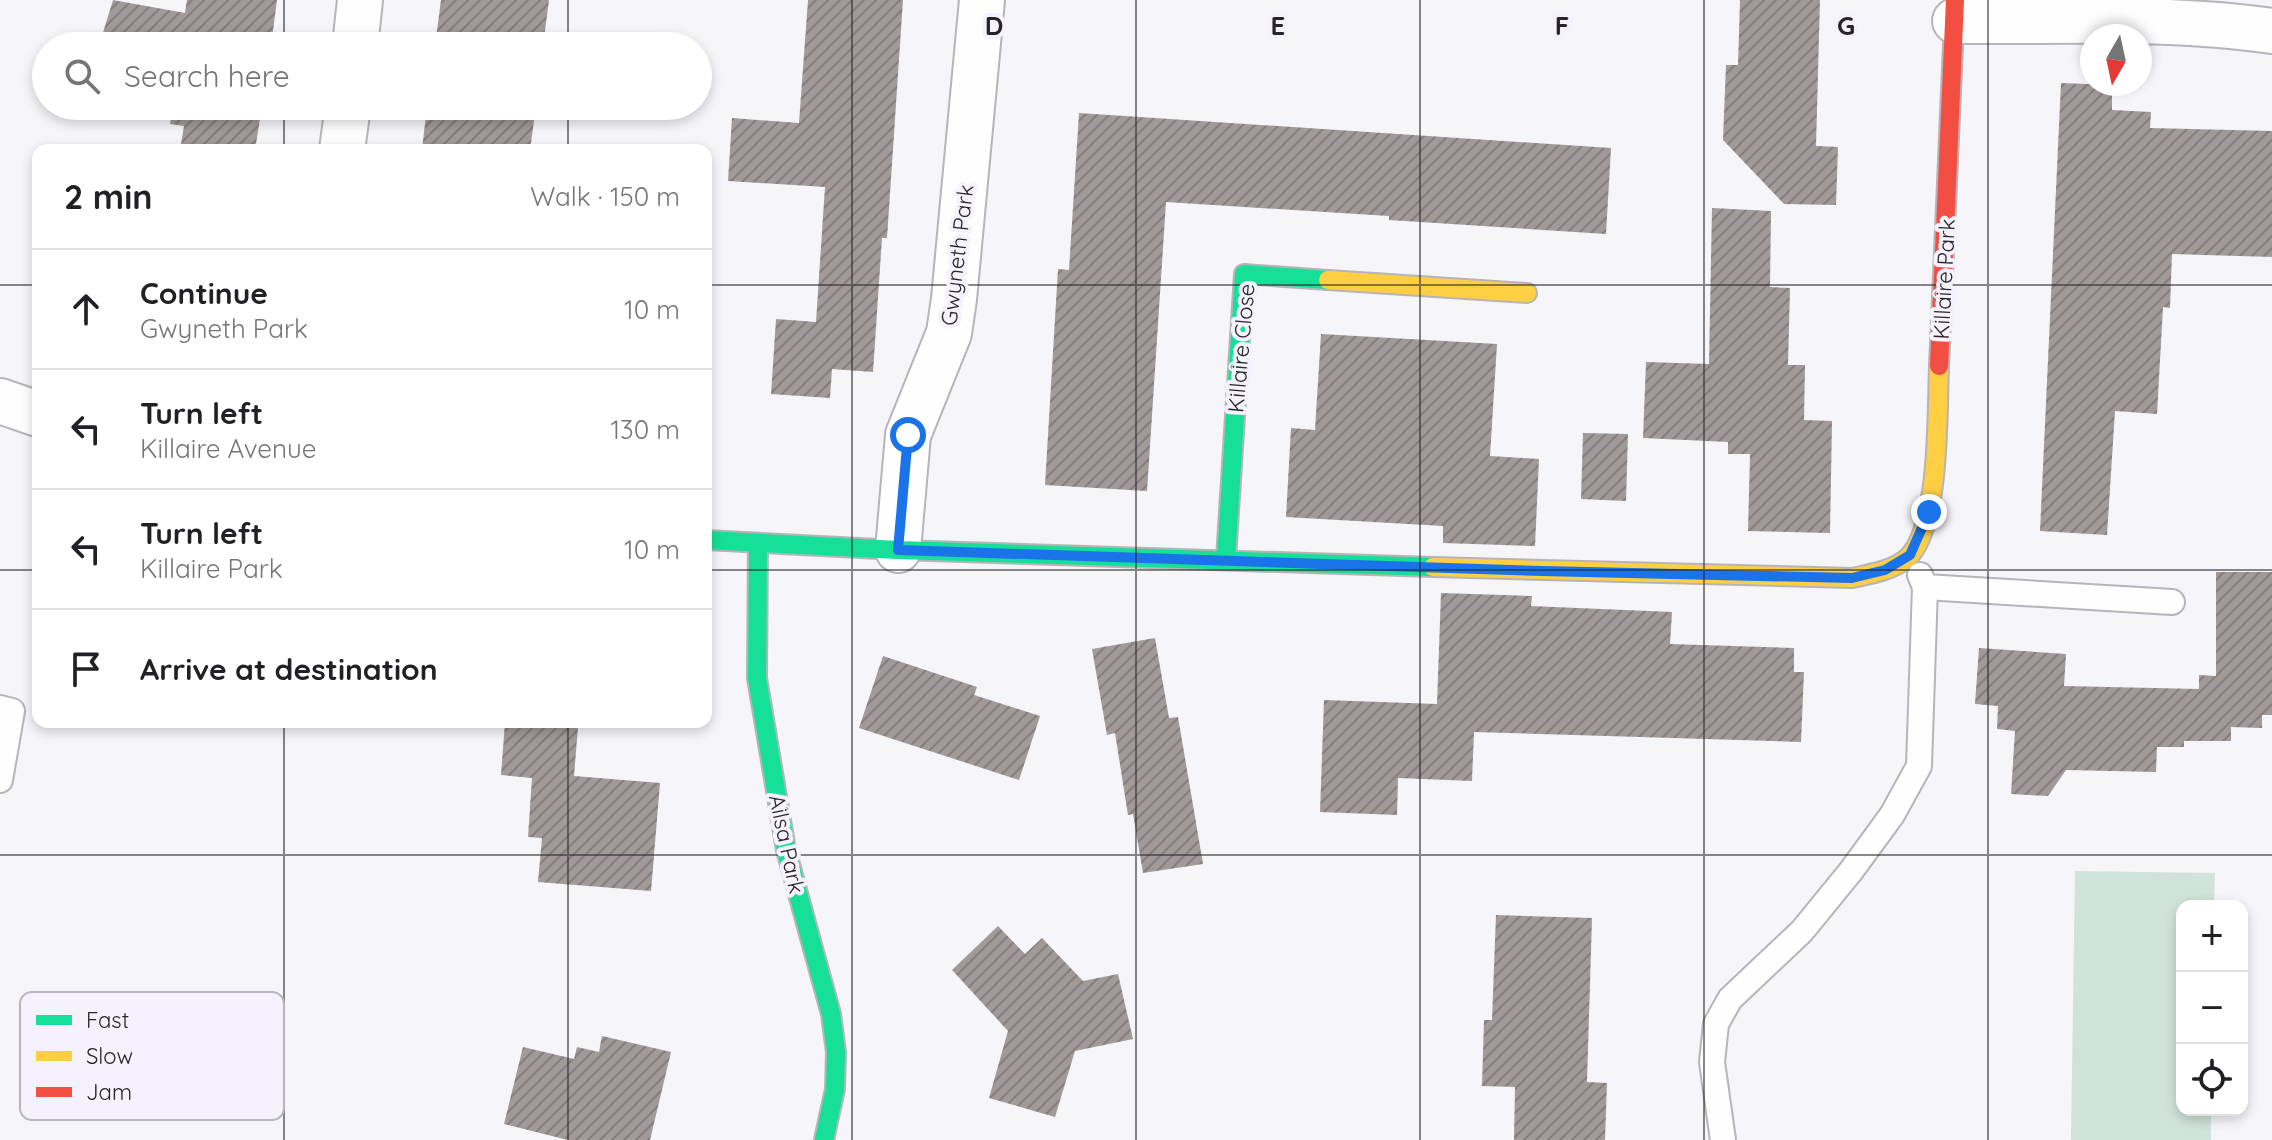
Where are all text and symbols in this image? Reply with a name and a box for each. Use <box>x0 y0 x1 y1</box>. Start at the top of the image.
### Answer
text: D <box>985 9 1003 42</box>
text: E <box>1271 9 1285 42</box>
text: F <box>1555 9 1569 42</box>
text: G <box>1837 9 1855 42</box>
north arrow <box>2080 24 2152 96</box>
search box <box>32 32 712 120</box>
icon: search <box>60 54 104 98</box>
text: Search here <box>124 57 290 95</box>
text: 2 min <box>64 175 153 218</box>
text: Walk · 150 m <box>530 180 680 213</box>
street label: Gwyneth Park <box>934 183 980 327</box>
street label: Killaire Park <box>1927 218 1961 340</box>
text: Continue <box>140 274 268 312</box>
street label: Killaire Close <box>1221 282 1261 414</box>
icon: ahead <box>64 287 108 331</box>
text: 10 m <box>624 293 680 326</box>
text: Gwyneth Park <box>140 312 308 345</box>
text: Turn left <box>140 394 263 432</box>
icon: left <box>64 407 108 451</box>
text: 130 m <box>610 413 680 446</box>
route start <box>890 417 926 453</box>
text: Killaire Avenue <box>140 432 317 465</box>
route end <box>1911 494 1947 530</box>
text: Turn left <box>140 514 263 552</box>
icon: left <box>64 527 108 571</box>
text: 10 m <box>624 533 680 566</box>
text: Killaire Park <box>140 552 283 585</box>
icon: arrive <box>64 647 108 691</box>
text: Arrive at destination <box>140 650 438 688</box>
street label: Ailsa Park <box>763 792 811 896</box>
map controls <box>2176 900 2248 1116</box>
button: + <box>2176 900 2248 972</box>
button: − <box>2176 972 2248 1044</box>
legend <box>20 992 284 1120</box>
text: Fast <box>86 1006 129 1034</box>
text: Slow <box>86 1042 133 1070</box>
button: locate <box>2176 1044 2248 1116</box>
text: Jam <box>86 1078 132 1106</box>

